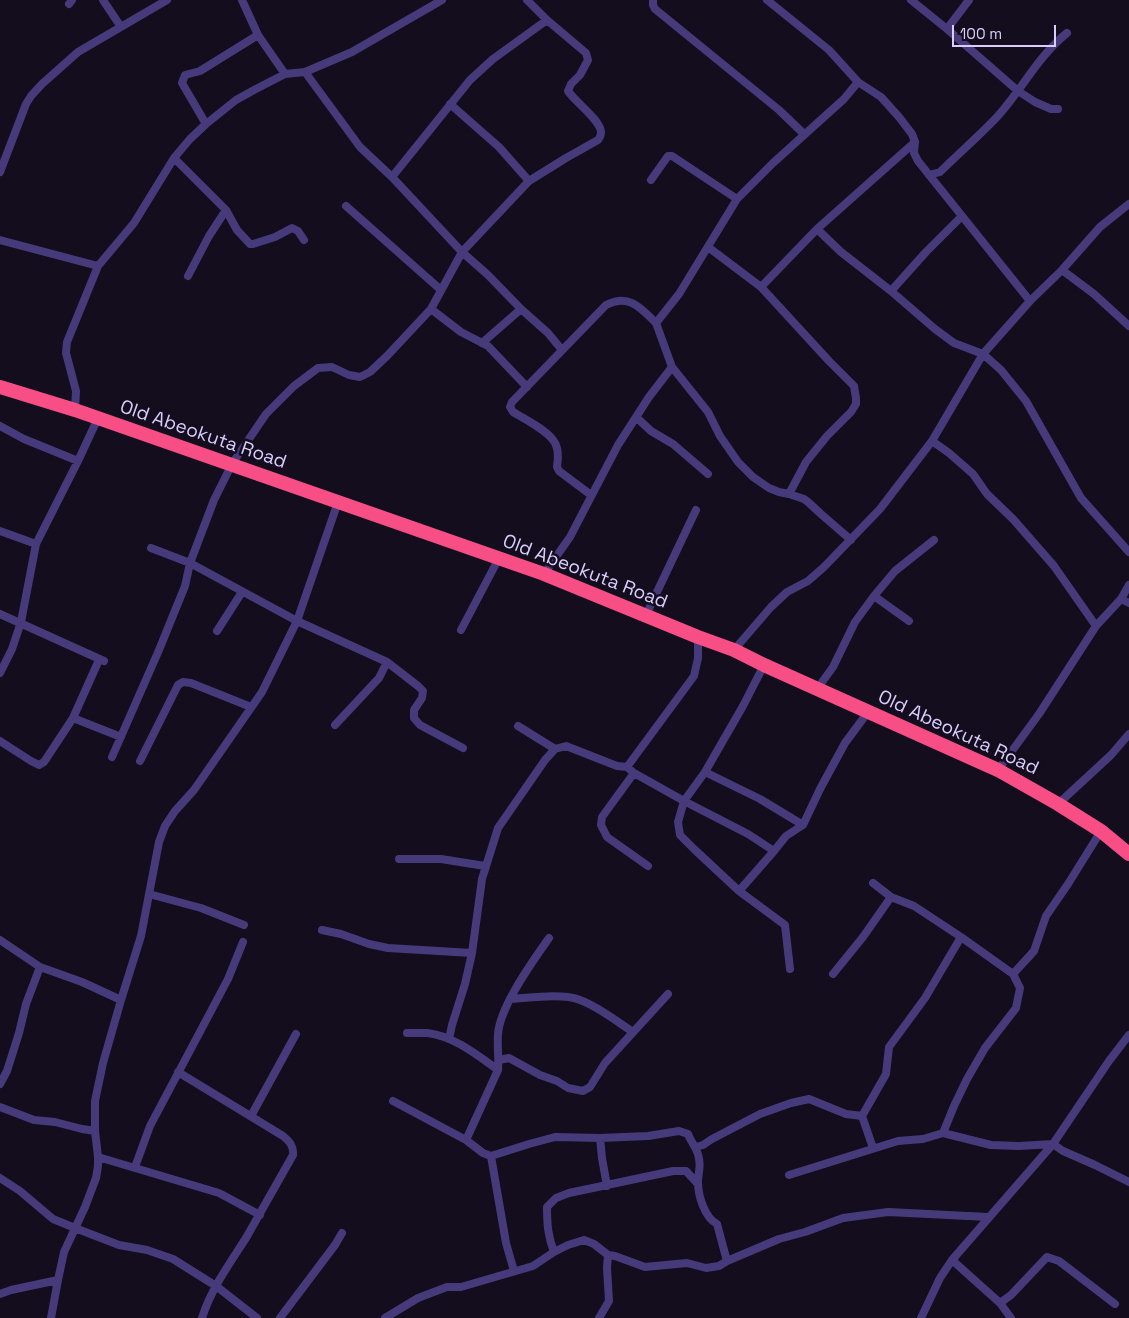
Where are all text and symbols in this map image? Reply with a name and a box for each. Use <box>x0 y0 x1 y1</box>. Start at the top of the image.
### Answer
scale bar <box>954 15 1058 47</box>
text: 100 m <box>960 24 1002 43</box>
street label: Old Abeokuta Road <box>117 396 289 474</box>
street label: Old Abeokuta Road <box>499 530 671 614</box>
street label: Old Abeokuta Road <box>874 686 1042 780</box>

